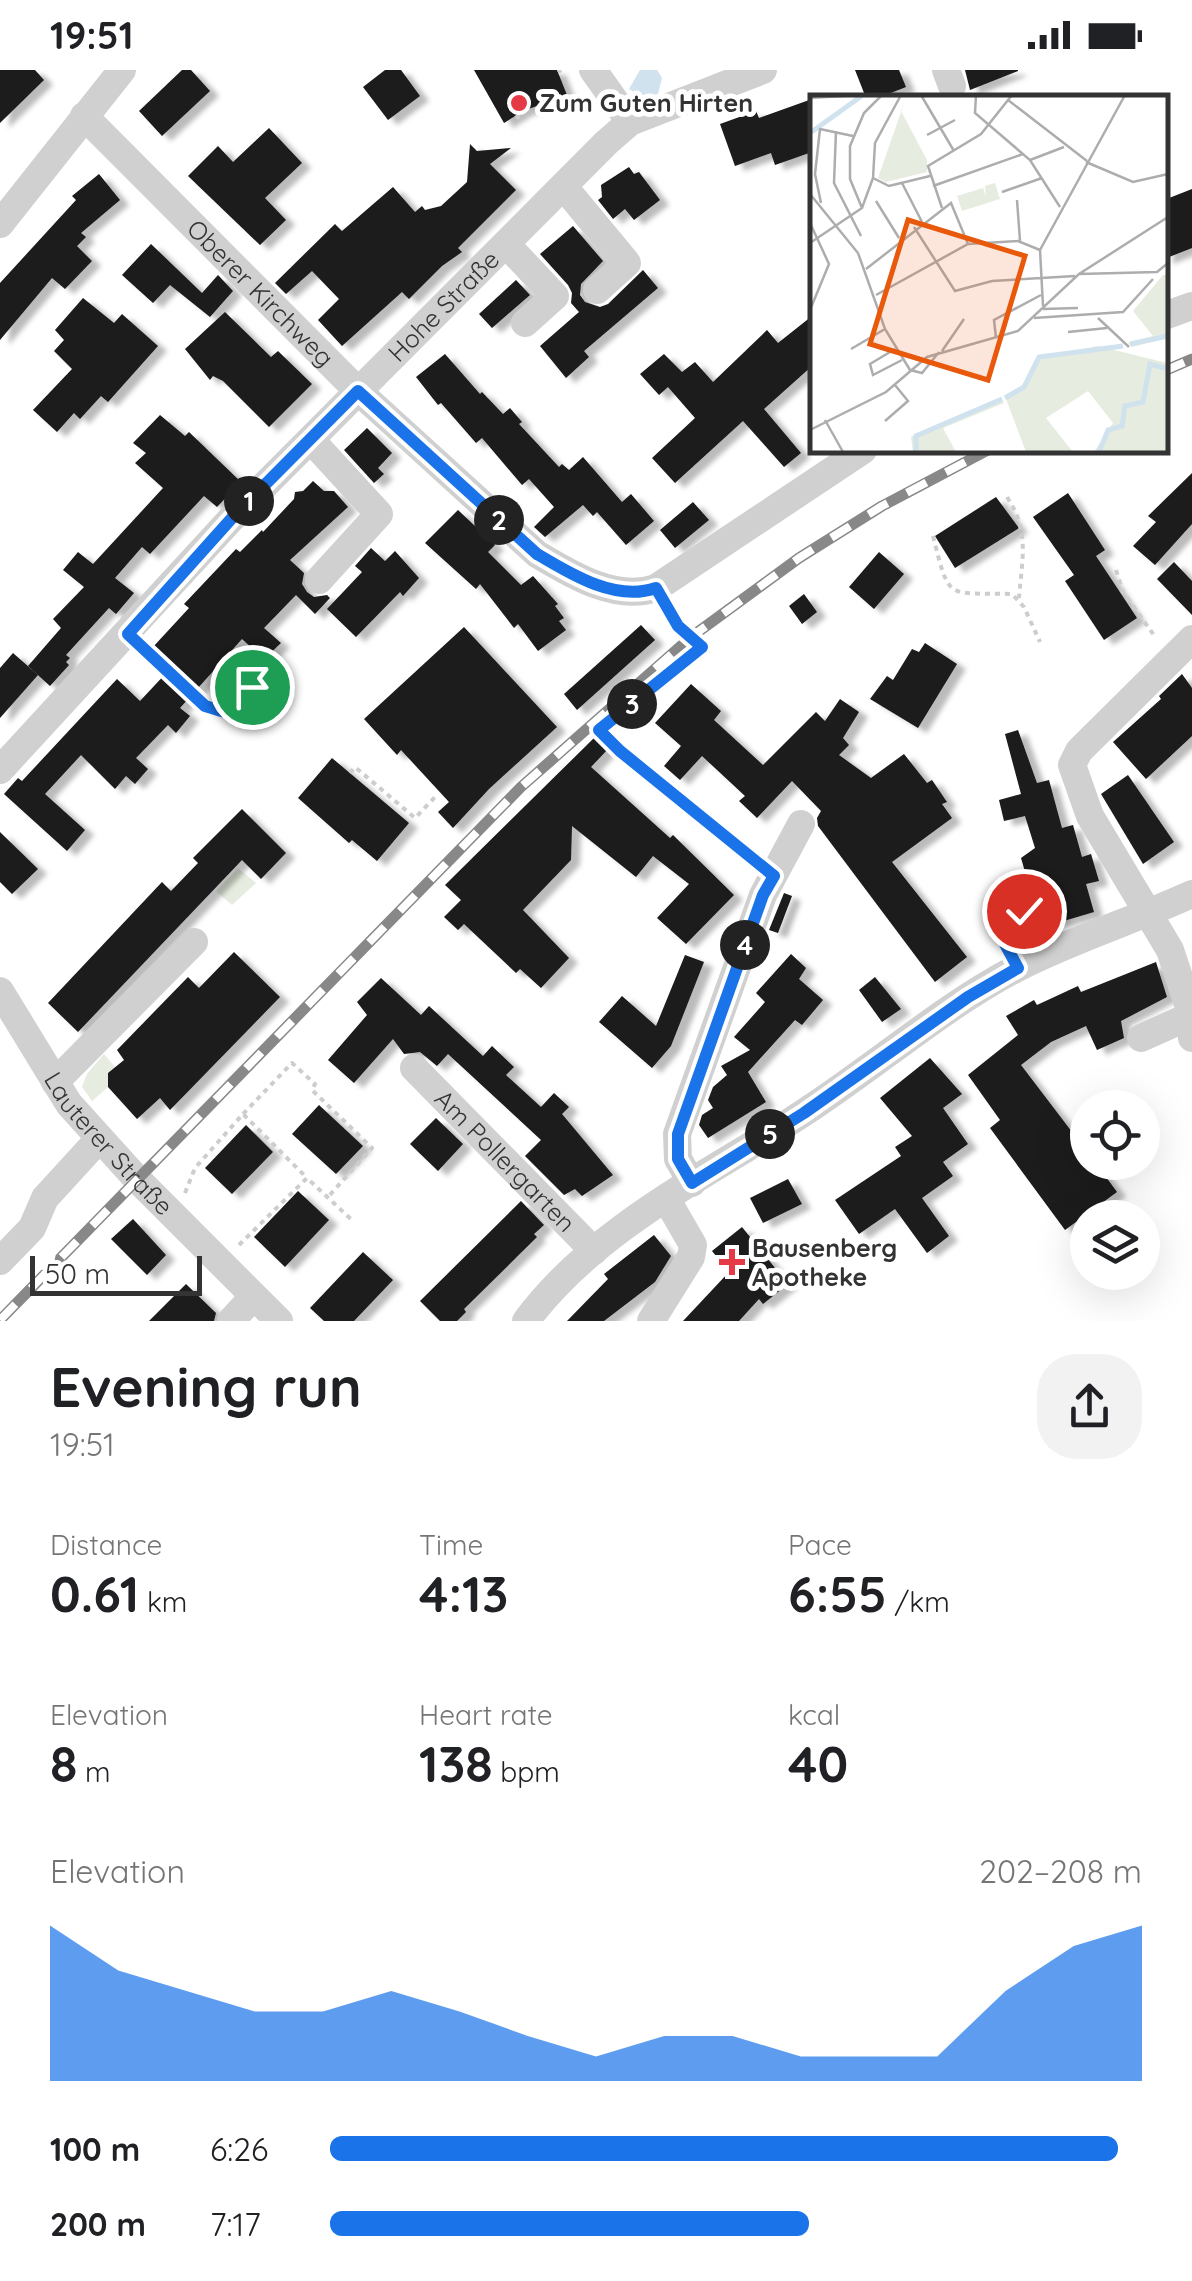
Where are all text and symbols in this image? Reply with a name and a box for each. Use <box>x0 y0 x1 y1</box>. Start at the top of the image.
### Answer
text: 19:51 <box>50 11 133 59</box>
place label: Zum Guten Hirten <box>539 87 753 118</box>
marker: Zum Guten Hirten <box>508 92 530 114</box>
inset map <box>810 95 1167 452</box>
street label: Oberer Kirchweg <box>181 213 341 373</box>
street label: Hohe Straße <box>381 243 505 368</box>
pin: 1 <box>224 476 274 526</box>
text: 1 <box>244 483 254 518</box>
pin: 2 <box>474 495 524 545</box>
text: 2 <box>491 502 507 537</box>
pin <box>210 645 295 730</box>
icon: arrive <box>225 660 280 715</box>
pin: 3 <box>607 679 657 729</box>
text: 3 <box>624 686 640 721</box>
pin <box>982 869 1067 954</box>
icon: check <box>997 884 1052 939</box>
pin: 4 <box>720 920 770 970</box>
text: 4 <box>737 927 753 962</box>
street label: Lauterer Straße <box>38 1066 180 1221</box>
street label: Am Pollergarten <box>429 1083 582 1238</box>
map controls <box>1070 1090 1160 1290</box>
button: locate <box>1070 1090 1160 1180</box>
pin: 5 <box>745 1109 795 1159</box>
text: 5 <box>762 1116 778 1151</box>
button: layers <box>1070 1200 1160 1290</box>
place label: Bausenberg Apotheke <box>752 1232 897 1292</box>
scale bar <box>30 1251 202 1296</box>
marker: Bausenberg Apotheke <box>721 1251 743 1273</box>
text: 50 m <box>45 1256 110 1291</box>
text: Evening run <box>50 1352 362 1421</box>
button: share <box>1037 1354 1142 1459</box>
text: 19:51 <box>50 1424 115 1464</box>
text: Distance <box>50 1527 162 1562</box>
text: Time <box>419 1527 483 1562</box>
text: Pace <box>788 1527 852 1562</box>
text: 0.61 <box>50 1562 139 1625</box>
text: 4:13 <box>419 1562 508 1625</box>
text: 6:55 <box>788 1562 887 1625</box>
text: km <box>139 1584 187 1619</box>
text: /km <box>887 1584 950 1619</box>
text: Elevation <box>50 1697 168 1732</box>
text: Heart rate <box>419 1697 553 1732</box>
text: kcal <box>788 1697 840 1732</box>
text: 8 <box>50 1732 77 1795</box>
text: 138 <box>419 1732 493 1795</box>
text: 40 <box>788 1732 848 1795</box>
text: m <box>77 1754 111 1789</box>
text: bpm <box>493 1754 560 1789</box>
text: Elevation <box>50 1851 185 1891</box>
text: 202–208 m <box>979 1851 1142 1891</box>
text: 100 m <box>50 2129 140 2169</box>
text: 6:26 <box>210 2129 268 2169</box>
text: 200 m <box>50 2204 146 2244</box>
text: 7:17 <box>210 2204 261 2244</box>

